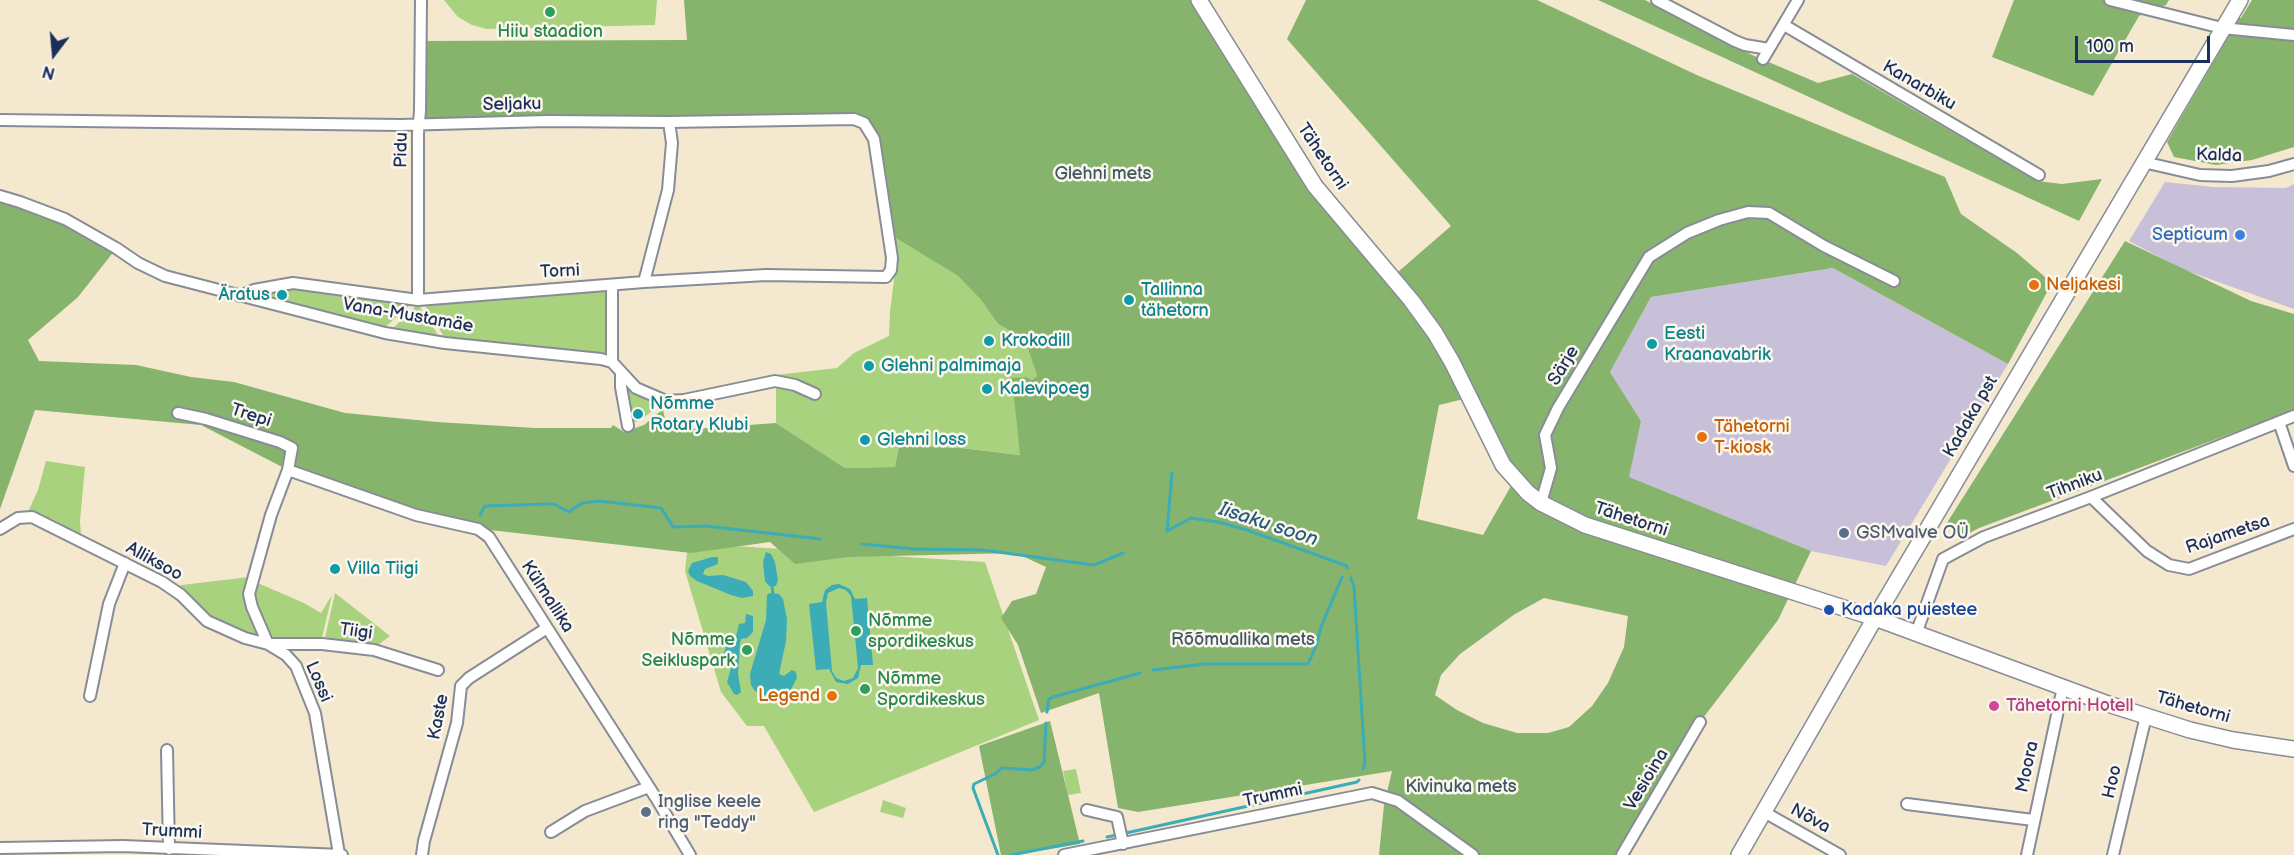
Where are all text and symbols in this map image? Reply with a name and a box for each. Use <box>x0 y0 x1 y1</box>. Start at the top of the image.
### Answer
marker: Hiiu staadion <box>543 5 557 19</box>
place label: Hiiu staadion <box>497 21 603 43</box>
north arrow <box>24 24 84 84</box>
scale bar <box>2078 24 2213 62</box>
text: 100 m <box>2086 36 2134 57</box>
street label: Kanarbiku <box>1878 56 1960 116</box>
text: N <box>40 61 57 83</box>
street label: Seljaku <box>482 94 542 116</box>
street label: Tähetorni <box>1292 120 1352 194</box>
street label: Pidu <box>391 132 413 168</box>
street label: Kalda <box>2196 144 2242 168</box>
park label: Glehni mets <box>1054 163 1152 185</box>
place label: Septicum <box>2152 224 2228 246</box>
marker: Septicum <box>2233 228 2247 242</box>
street label: Torni <box>539 260 581 284</box>
place label: Neljakesi <box>2046 274 2121 296</box>
marker: Neljakesi <box>2027 278 2041 292</box>
place label: Tallinna tähetorn <box>1141 279 1209 322</box>
place label: Äratus <box>218 284 270 306</box>
marker: Äratus <box>275 288 289 302</box>
marker: Tallinna tähetorn <box>1122 293 1136 307</box>
street label: Vana-Mustamäe <box>341 294 475 338</box>
place label: Eesti Kraanavabrik <box>1664 323 1771 366</box>
place label: Krokodill <box>1001 330 1070 352</box>
marker: Krokodill <box>982 334 996 348</box>
marker: Eesti Kraanavabrik <box>1645 337 1659 351</box>
street label: Särje <box>1544 342 1584 390</box>
place label: Glehni palmimaja <box>881 355 1022 377</box>
marker: Glehni palmimaja <box>862 359 876 373</box>
street label: Kadaka pst <box>1939 372 2003 462</box>
place label: Kalevipoeg <box>999 378 1090 400</box>
marker: Kalevipoeg <box>980 382 994 396</box>
place label: Nõmme Rotary Klubi <box>650 393 748 436</box>
street label: Trepi <box>228 399 274 433</box>
marker: Nõmme Rotary Klubi <box>631 407 645 421</box>
place label: Tähetorni T-kiosk <box>1714 416 1790 458</box>
place label: Glehni loss <box>877 429 966 451</box>
marker: Tähetorni T-kiosk <box>1695 430 1709 444</box>
marker: Glehni loss <box>858 433 872 447</box>
street label: Tihniku <box>2044 465 2106 505</box>
water label: Iisaku soon <box>1215 498 1321 552</box>
street label: Tähetorni <box>1592 498 1670 542</box>
street label: Rajametsa <box>2183 511 2273 559</box>
place label: GSMvalve OÜ <box>1856 522 1969 544</box>
marker: GSMvalve OÜ <box>1837 526 1851 540</box>
street label: Alliksoo <box>122 538 186 586</box>
street label: Külmallika <box>516 557 578 637</box>
place label: Villa Tiigi <box>347 558 418 580</box>
marker: Villa Tiigi <box>328 562 342 576</box>
place label: Kadaka puiestee <box>1841 599 1977 621</box>
marker: Kadaka puiestee <box>1822 603 1836 617</box>
place label: Nõmme spordikeskus <box>868 610 974 652</box>
street label: Tiigi <box>338 619 374 645</box>
marker: Nõmme spordikeskus <box>849 624 863 638</box>
place label: Nõmme Seikluspark <box>642 629 735 672</box>
park label: Rõõmuallika mets <box>1171 629 1315 651</box>
marker: Nõmme Seikluspark <box>740 643 754 657</box>
street label: Lossi <box>300 658 336 706</box>
place label: Nõmme Spordikeskus <box>877 668 985 710</box>
marker: Nõmme Spordikeskus <box>858 682 872 696</box>
place label: Legend <box>758 685 820 707</box>
street label: Tähetorni <box>2154 687 2232 729</box>
marker: Legend <box>825 689 839 703</box>
street label: Kaste <box>424 692 454 742</box>
place label: Tähetorni Hotell <box>2006 695 2134 717</box>
marker: Tähetorni Hotell <box>1987 699 2001 713</box>
street label: Moora <box>2012 739 2044 795</box>
street label: Vesioina <box>1620 745 1674 815</box>
street label: Hoo <box>2099 763 2127 801</box>
park label: Kivinuka mets <box>1405 776 1517 798</box>
street label: Trummi <box>1241 779 1305 813</box>
place label: Inglise keele ring "Teddy" <box>658 791 761 834</box>
street label: Nõva <box>1786 799 1834 839</box>
marker: Inglise keele ring "Teddy" <box>639 805 653 819</box>
street label: Trummi <box>141 820 203 844</box>

